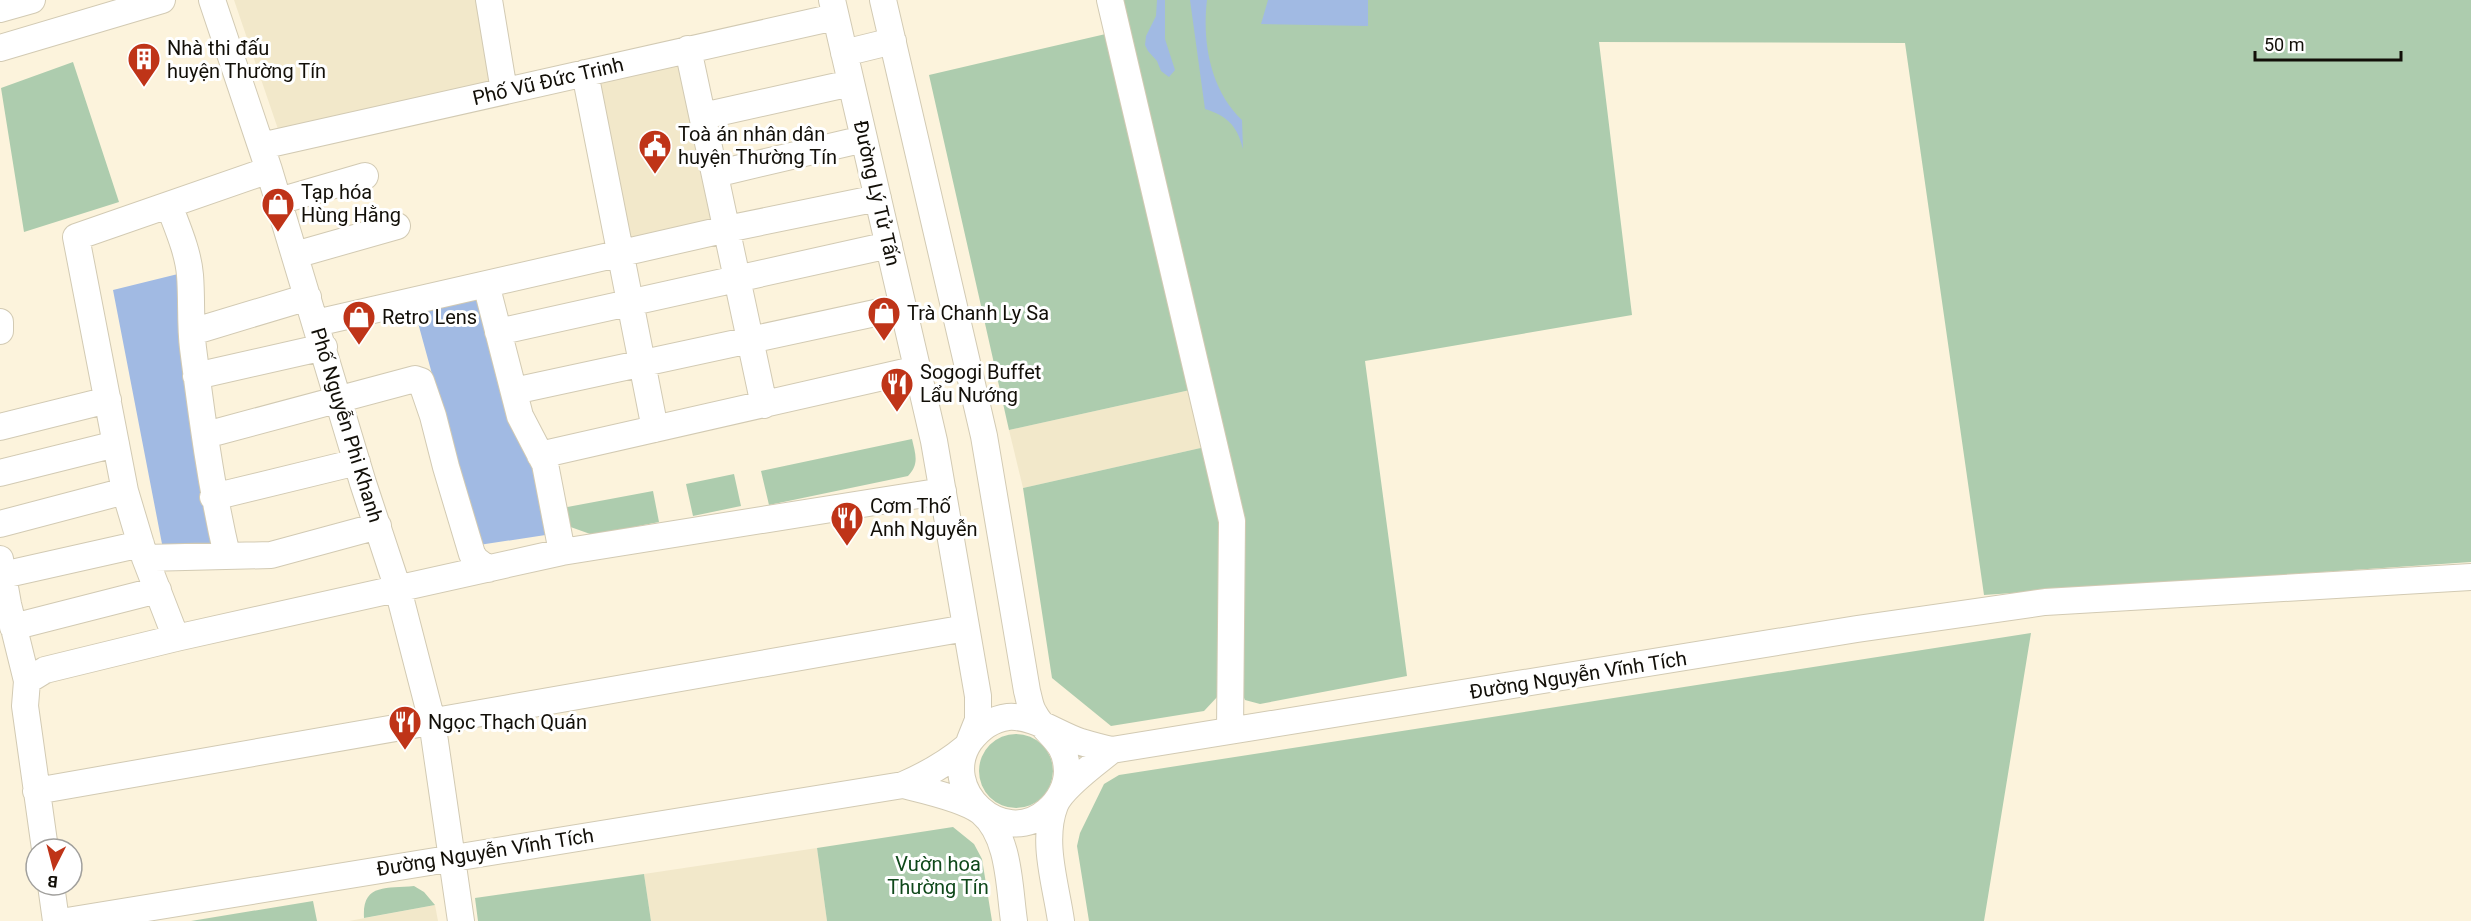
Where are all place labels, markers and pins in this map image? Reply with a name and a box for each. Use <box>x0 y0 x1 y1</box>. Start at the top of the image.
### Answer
place label: Nhà thi đấu huyện Thường Tín <box>167 36 326 83</box>
building icon: Nhà thi đấu huyện Thường Tín <box>126 41 162 88</box>
place label: Toà án nhân dân huyện Thường Tín <box>678 122 837 169</box>
public building icon: Toà án nhân dân huyện Thường Tín <box>637 128 673 175</box>
place label: Tạp hóa Hùng Hằng <box>301 180 401 227</box>
shop icon: Tạp hóa Hùng Hằng <box>260 186 296 233</box>
shop icon: Trà Chanh Ly Sa <box>866 295 902 342</box>
shop icon: Retro Lens <box>341 299 377 346</box>
place label: Trà Chanh Ly Sa <box>907 301 1049 325</box>
place label: Retro Lens <box>382 305 477 329</box>
place label: Sogogi Buffet Lẩu Nướng <box>920 360 1041 407</box>
restaurant icon: Sogogi Buffet Lẩu Nướng <box>879 366 915 413</box>
place label: Cơm Thố Anh Nguyễn <box>870 494 978 541</box>
restaurant icon: Cơm Thố Anh Nguyễn <box>829 500 865 547</box>
restaurant icon: Ngọc Thạch Quán <box>387 704 423 751</box>
place label: Ngọc Thạch Quán <box>428 710 587 734</box>

